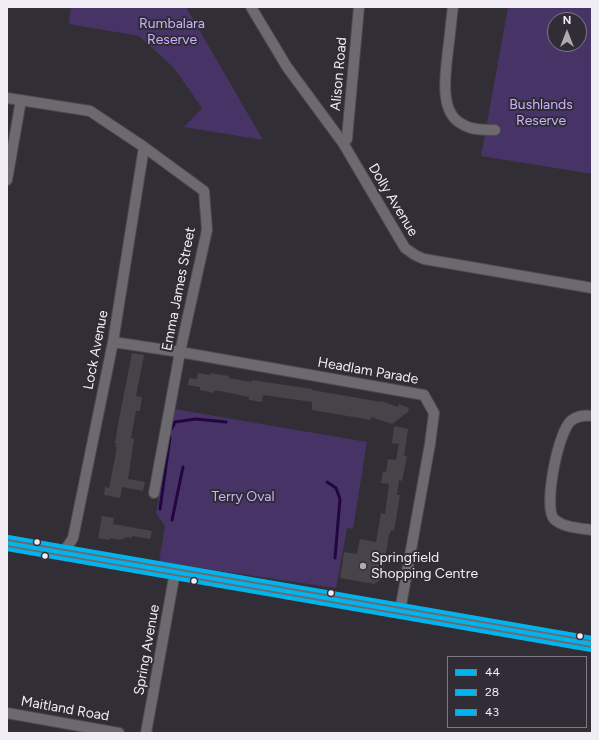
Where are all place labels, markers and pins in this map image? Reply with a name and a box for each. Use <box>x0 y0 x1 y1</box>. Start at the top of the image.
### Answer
unlabelled marker <box>32 537 42 547</box>
place label: Springfield Shopping Centre <box>371 550 478 582</box>
unlabelled marker <box>40 551 50 561</box>
marker: Springfield Shopping Centre <box>358 561 368 571</box>
unlabelled marker <box>189 576 199 586</box>
unlabelled marker <box>326 588 336 598</box>
unlabelled marker <box>575 631 585 641</box>

